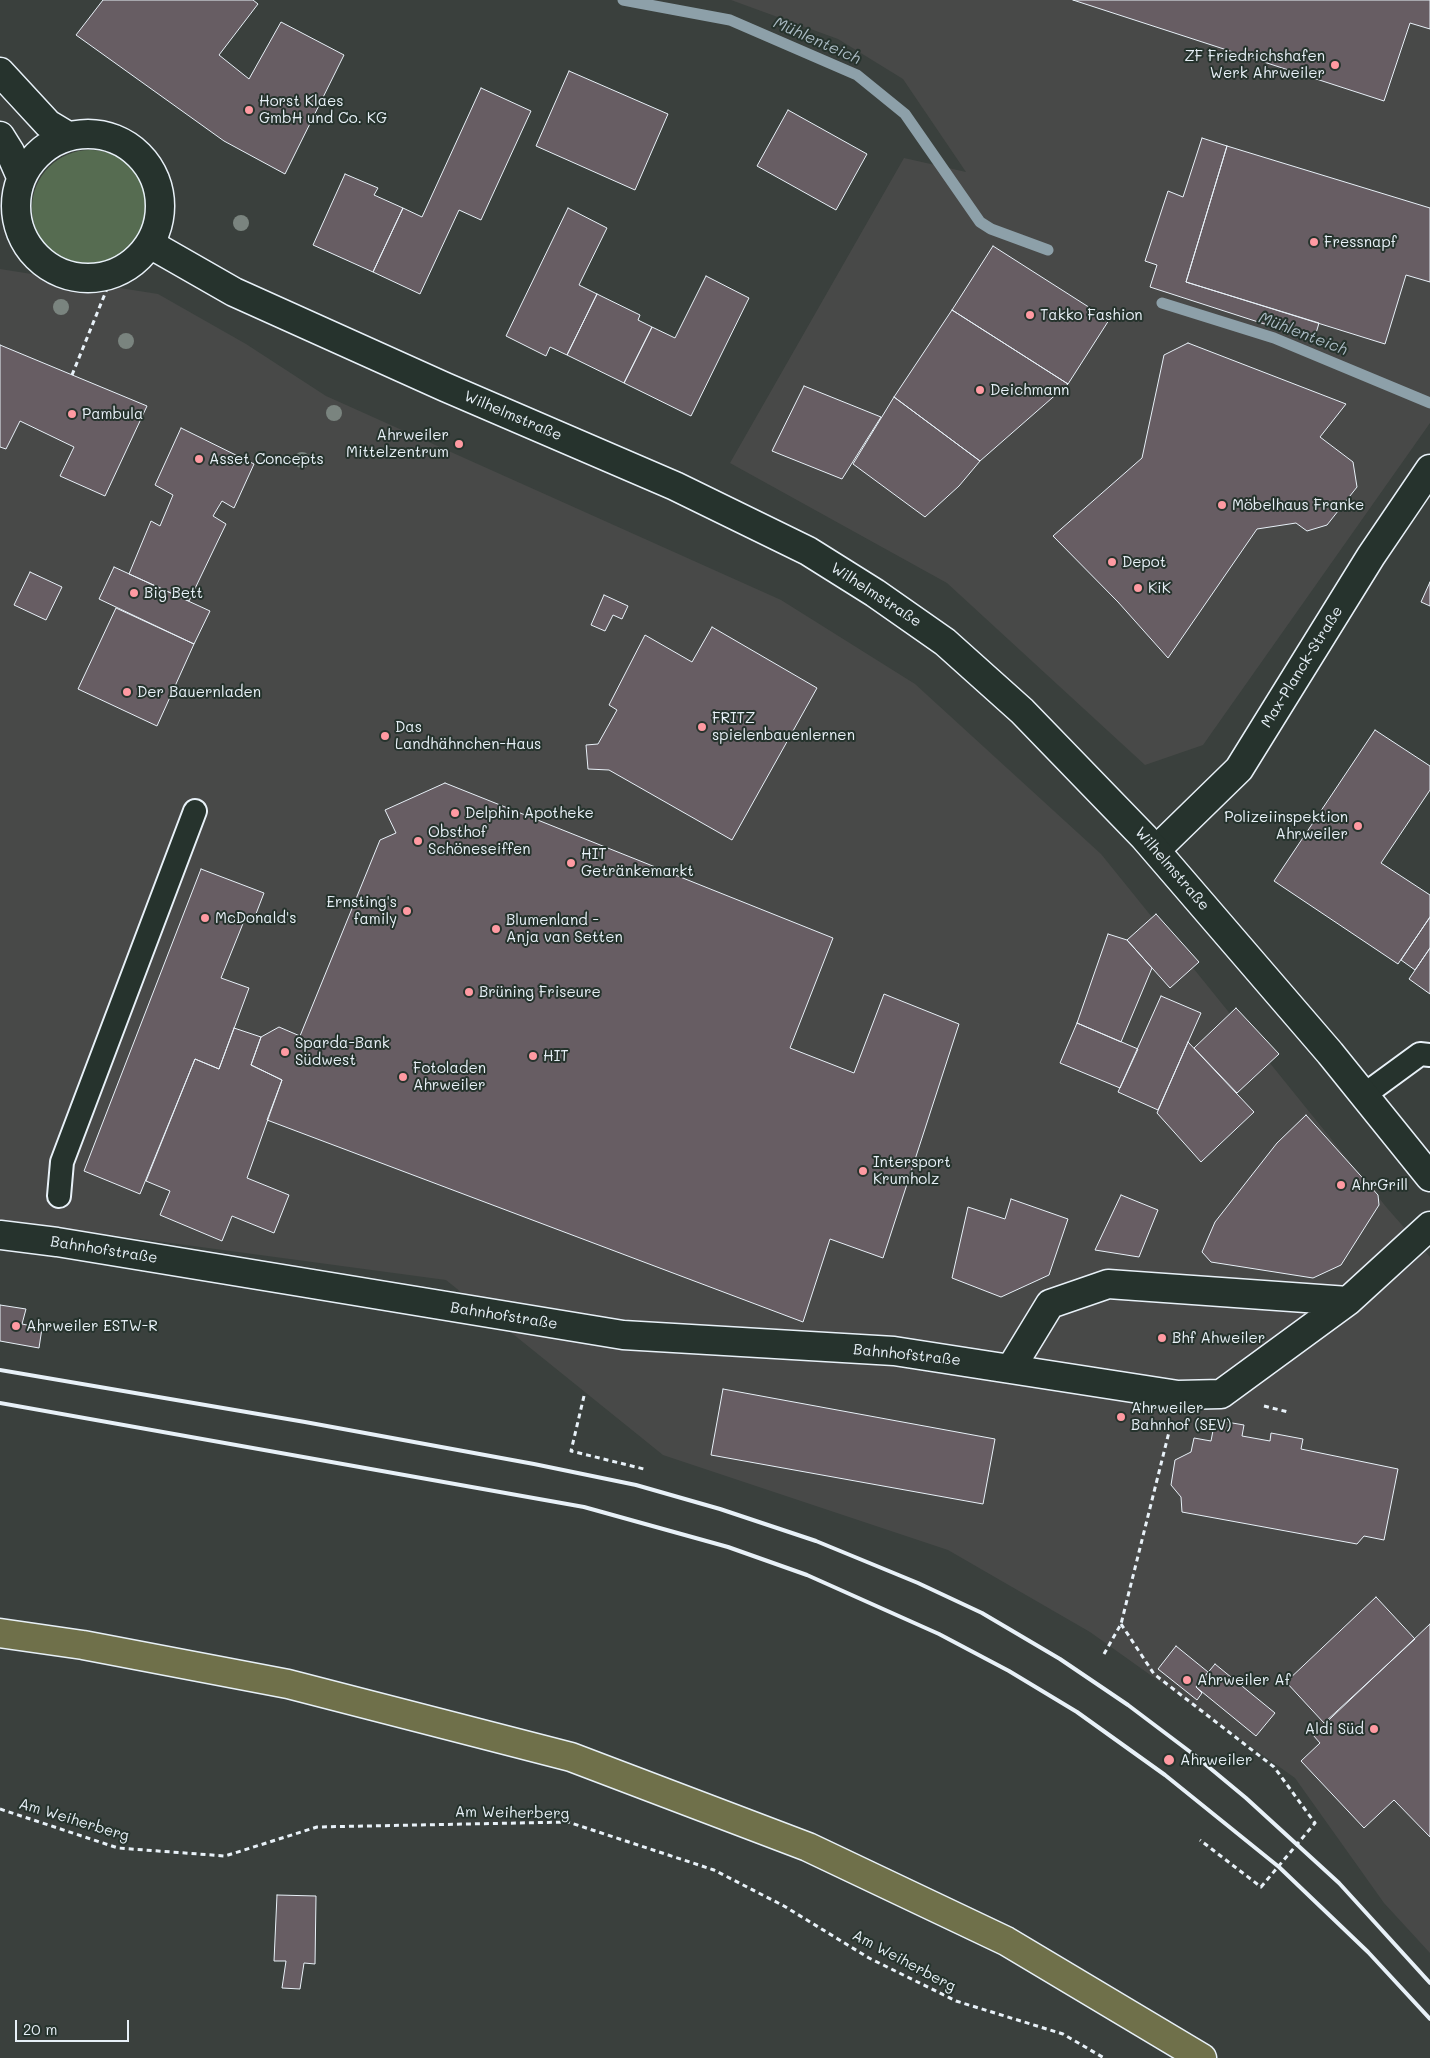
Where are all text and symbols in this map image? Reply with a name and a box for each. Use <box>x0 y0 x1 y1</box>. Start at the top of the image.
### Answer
water label: Mühlenteich <box>770 13 864 69</box>
place label: ZF Friedrichshafen Werk Ahrweiler <box>1184 47 1325 82</box>
marker: ZF Friedrichshafen Werk Ahrweiler <box>1329 59 1341 71</box>
place label: Horst Klaes GmbH und Co. KG <box>259 92 387 127</box>
marker: Horst Klaes GmbH und Co. KG <box>243 104 255 116</box>
place label: Fressnapf <box>1324 233 1397 251</box>
marker: Fressnapf <box>1308 236 1320 248</box>
place label: Takko Fashion <box>1040 306 1143 324</box>
water label: Mühlenteich <box>1256 308 1350 360</box>
marker: Takko Fashion <box>1024 309 1036 321</box>
place label: Deichmann <box>990 381 1069 399</box>
marker: Deichmann <box>974 384 986 396</box>
street label: Wilhelmstraße <box>461 387 565 445</box>
place label: Pambula <box>82 405 143 423</box>
marker: Pambula <box>66 408 78 420</box>
place label: Ahrweiler Mittelzentrum <box>346 426 449 461</box>
marker: Ahrweiler Mittelzentrum <box>453 438 465 450</box>
place label: Asset Concepts <box>209 450 324 468</box>
marker: Asset Concepts <box>193 453 205 465</box>
place label: Möbelhaus Franke <box>1232 496 1364 514</box>
marker: Möbelhaus Franke <box>1216 499 1228 511</box>
place label: Depot <box>1122 553 1166 571</box>
marker: Depot <box>1106 556 1118 568</box>
street label: Wilhelmstraße <box>827 559 925 631</box>
place label: KiK <box>1148 579 1171 597</box>
marker: KiK <box>1132 582 1144 594</box>
place label: Big Bett <box>144 584 203 602</box>
marker: Big Bett <box>128 587 140 599</box>
street label: Max-Planck-Straße <box>1257 603 1347 731</box>
place label: Der Bauernladen <box>137 683 261 701</box>
marker: Der Bauernladen <box>121 686 133 698</box>
place label: FRITZ spielenbauenlernen <box>712 709 855 744</box>
place label: Das Landhähnchen-Haus <box>395 718 541 753</box>
marker: FRITZ spielenbauenlernen <box>696 721 708 733</box>
marker: Das Landhähnchen-Haus <box>379 730 391 742</box>
place label: Delphin Apotheke <box>465 804 594 822</box>
marker: Delphin Apotheke <box>449 807 461 819</box>
place label: Polizeiinspektion Ahrweiler <box>1224 808 1348 843</box>
marker: Polizeiinspektion Ahrweiler <box>1352 820 1364 832</box>
place label: Obsthof Schöneseiffen <box>428 823 531 858</box>
street label: Wilhelmstraße <box>1131 824 1213 914</box>
marker: Obsthof Schöneseiffen <box>412 835 424 847</box>
place label: HIT Getränkemarkt <box>581 845 694 880</box>
marker: HIT Getränkemarkt <box>565 857 577 869</box>
place label: Ernsting's family <box>326 893 397 928</box>
marker: Ernsting's family <box>401 905 413 917</box>
place label: McDonald's <box>215 909 297 927</box>
place label: Blumenland - Anja van Setten <box>506 911 623 946</box>
marker: McDonald's <box>199 912 211 924</box>
marker: Blumenland - Anja van Setten <box>490 923 502 935</box>
place label: Brüning Friseure <box>479 983 601 1001</box>
marker: Brüning Friseure <box>463 986 475 998</box>
place label: Sparda-Bank Südwest <box>295 1034 390 1069</box>
marker: Sparda-Bank Südwest <box>279 1046 291 1058</box>
place label: HIT <box>543 1047 569 1065</box>
marker: HIT <box>527 1050 539 1062</box>
place label: Fotoladen Ahrweiler <box>413 1059 486 1094</box>
marker: Fotoladen Ahrweiler <box>397 1071 409 1083</box>
place label: Intersport Krumholz <box>873 1153 951 1188</box>
marker: Intersport Krumholz <box>857 1165 869 1177</box>
place label: AhrGrill <box>1351 1176 1408 1194</box>
marker: AhrGrill <box>1335 1179 1347 1191</box>
street label: Bahnhofstraße <box>49 1233 159 1267</box>
street label: Bahnhofstraße <box>449 1299 559 1333</box>
place label: Ahrweiler ESTW-R <box>26 1317 158 1335</box>
marker: Ahrweiler ESTW-R <box>10 1320 22 1332</box>
place label: Bhf Ahweiler <box>1172 1329 1265 1347</box>
marker: Bhf Ahweiler <box>1156 1332 1168 1344</box>
street label: Bahnhofstraße <box>852 1340 962 1370</box>
place label: Ahrweiler Bahnhof (SEV) <box>1131 1399 1231 1434</box>
marker: Ahrweiler Bahnhof (SEV) <box>1115 1411 1127 1423</box>
place label: Ahrweiler Af <box>1197 1671 1290 1689</box>
marker: Ahrweiler Af <box>1181 1674 1193 1686</box>
place label: Aldi Süd <box>1305 1720 1364 1738</box>
marker: Aldi Süd <box>1368 1723 1380 1735</box>
place label: Ahrweiler <box>1180 1751 1252 1769</box>
marker: Ahrweiler <box>1162 1753 1176 1767</box>
street label: Am Weiherberg <box>17 1795 131 1845</box>
street label: Am Weiherberg <box>455 1803 569 1823</box>
street label: Am Weiherberg <box>849 1926 959 1996</box>
scale bar <box>18 2010 131 2042</box>
text: 20 m <box>23 2019 57 2039</box>

